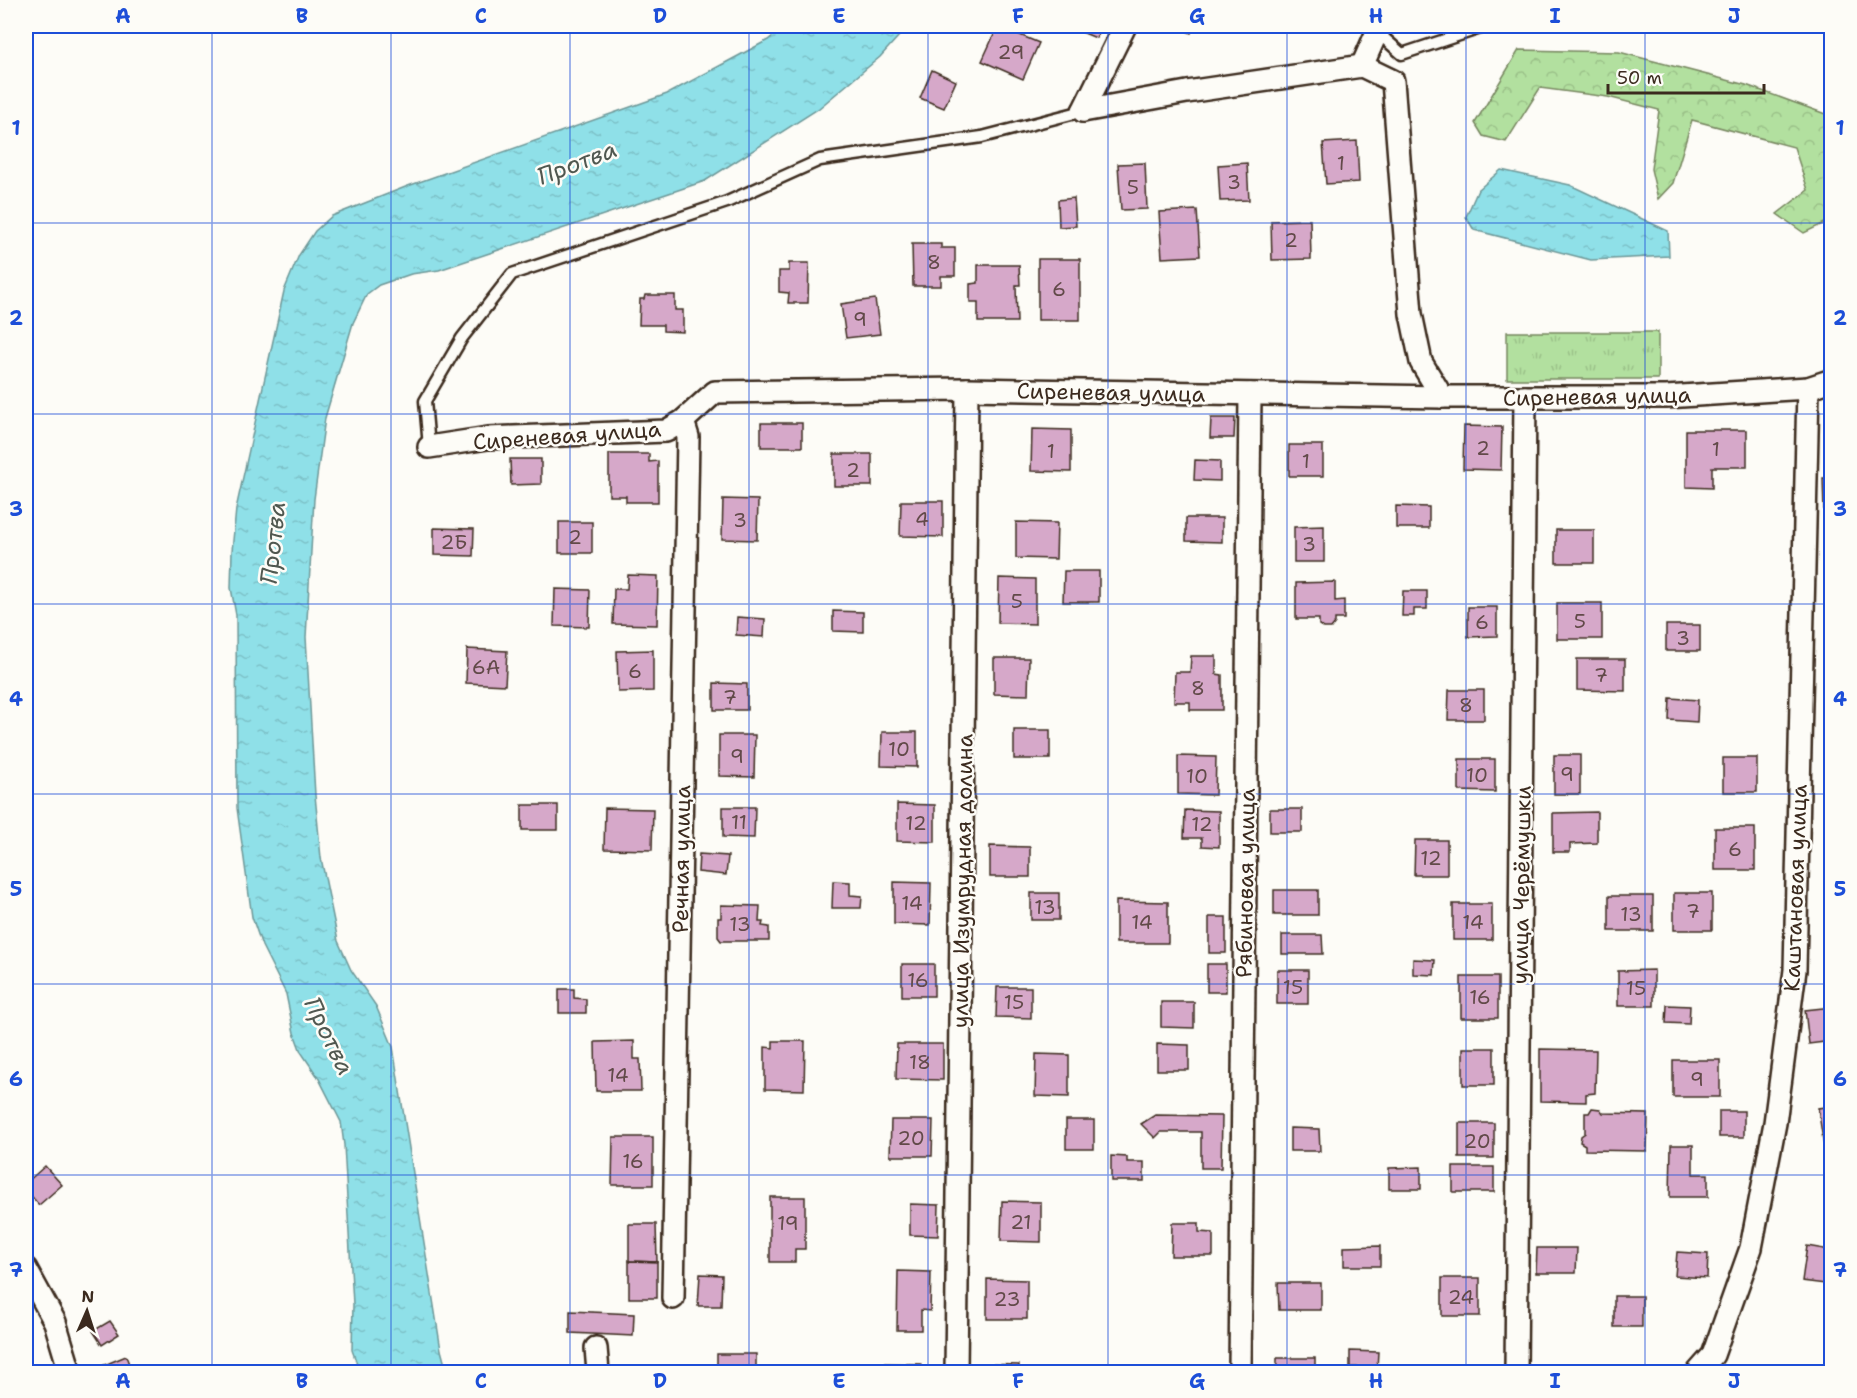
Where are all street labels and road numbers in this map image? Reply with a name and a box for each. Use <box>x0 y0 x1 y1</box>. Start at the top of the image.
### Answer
street label: Сиреневая улица <box>1016 376 1206 409</box>
street label: Сиреневая улица <box>1502 380 1692 413</box>
street label: Сиреневая улица <box>472 414 662 457</box>
street label: улица Изумрудная долина <box>945 733 980 1028</box>
street label: Каштановая улица <box>1777 783 1814 992</box>
street label: Речная улица <box>666 784 697 933</box>
street label: улица Черёмушки <box>1505 785 1538 985</box>
street label: Рябиновая улица <box>1229 788 1262 978</box>

